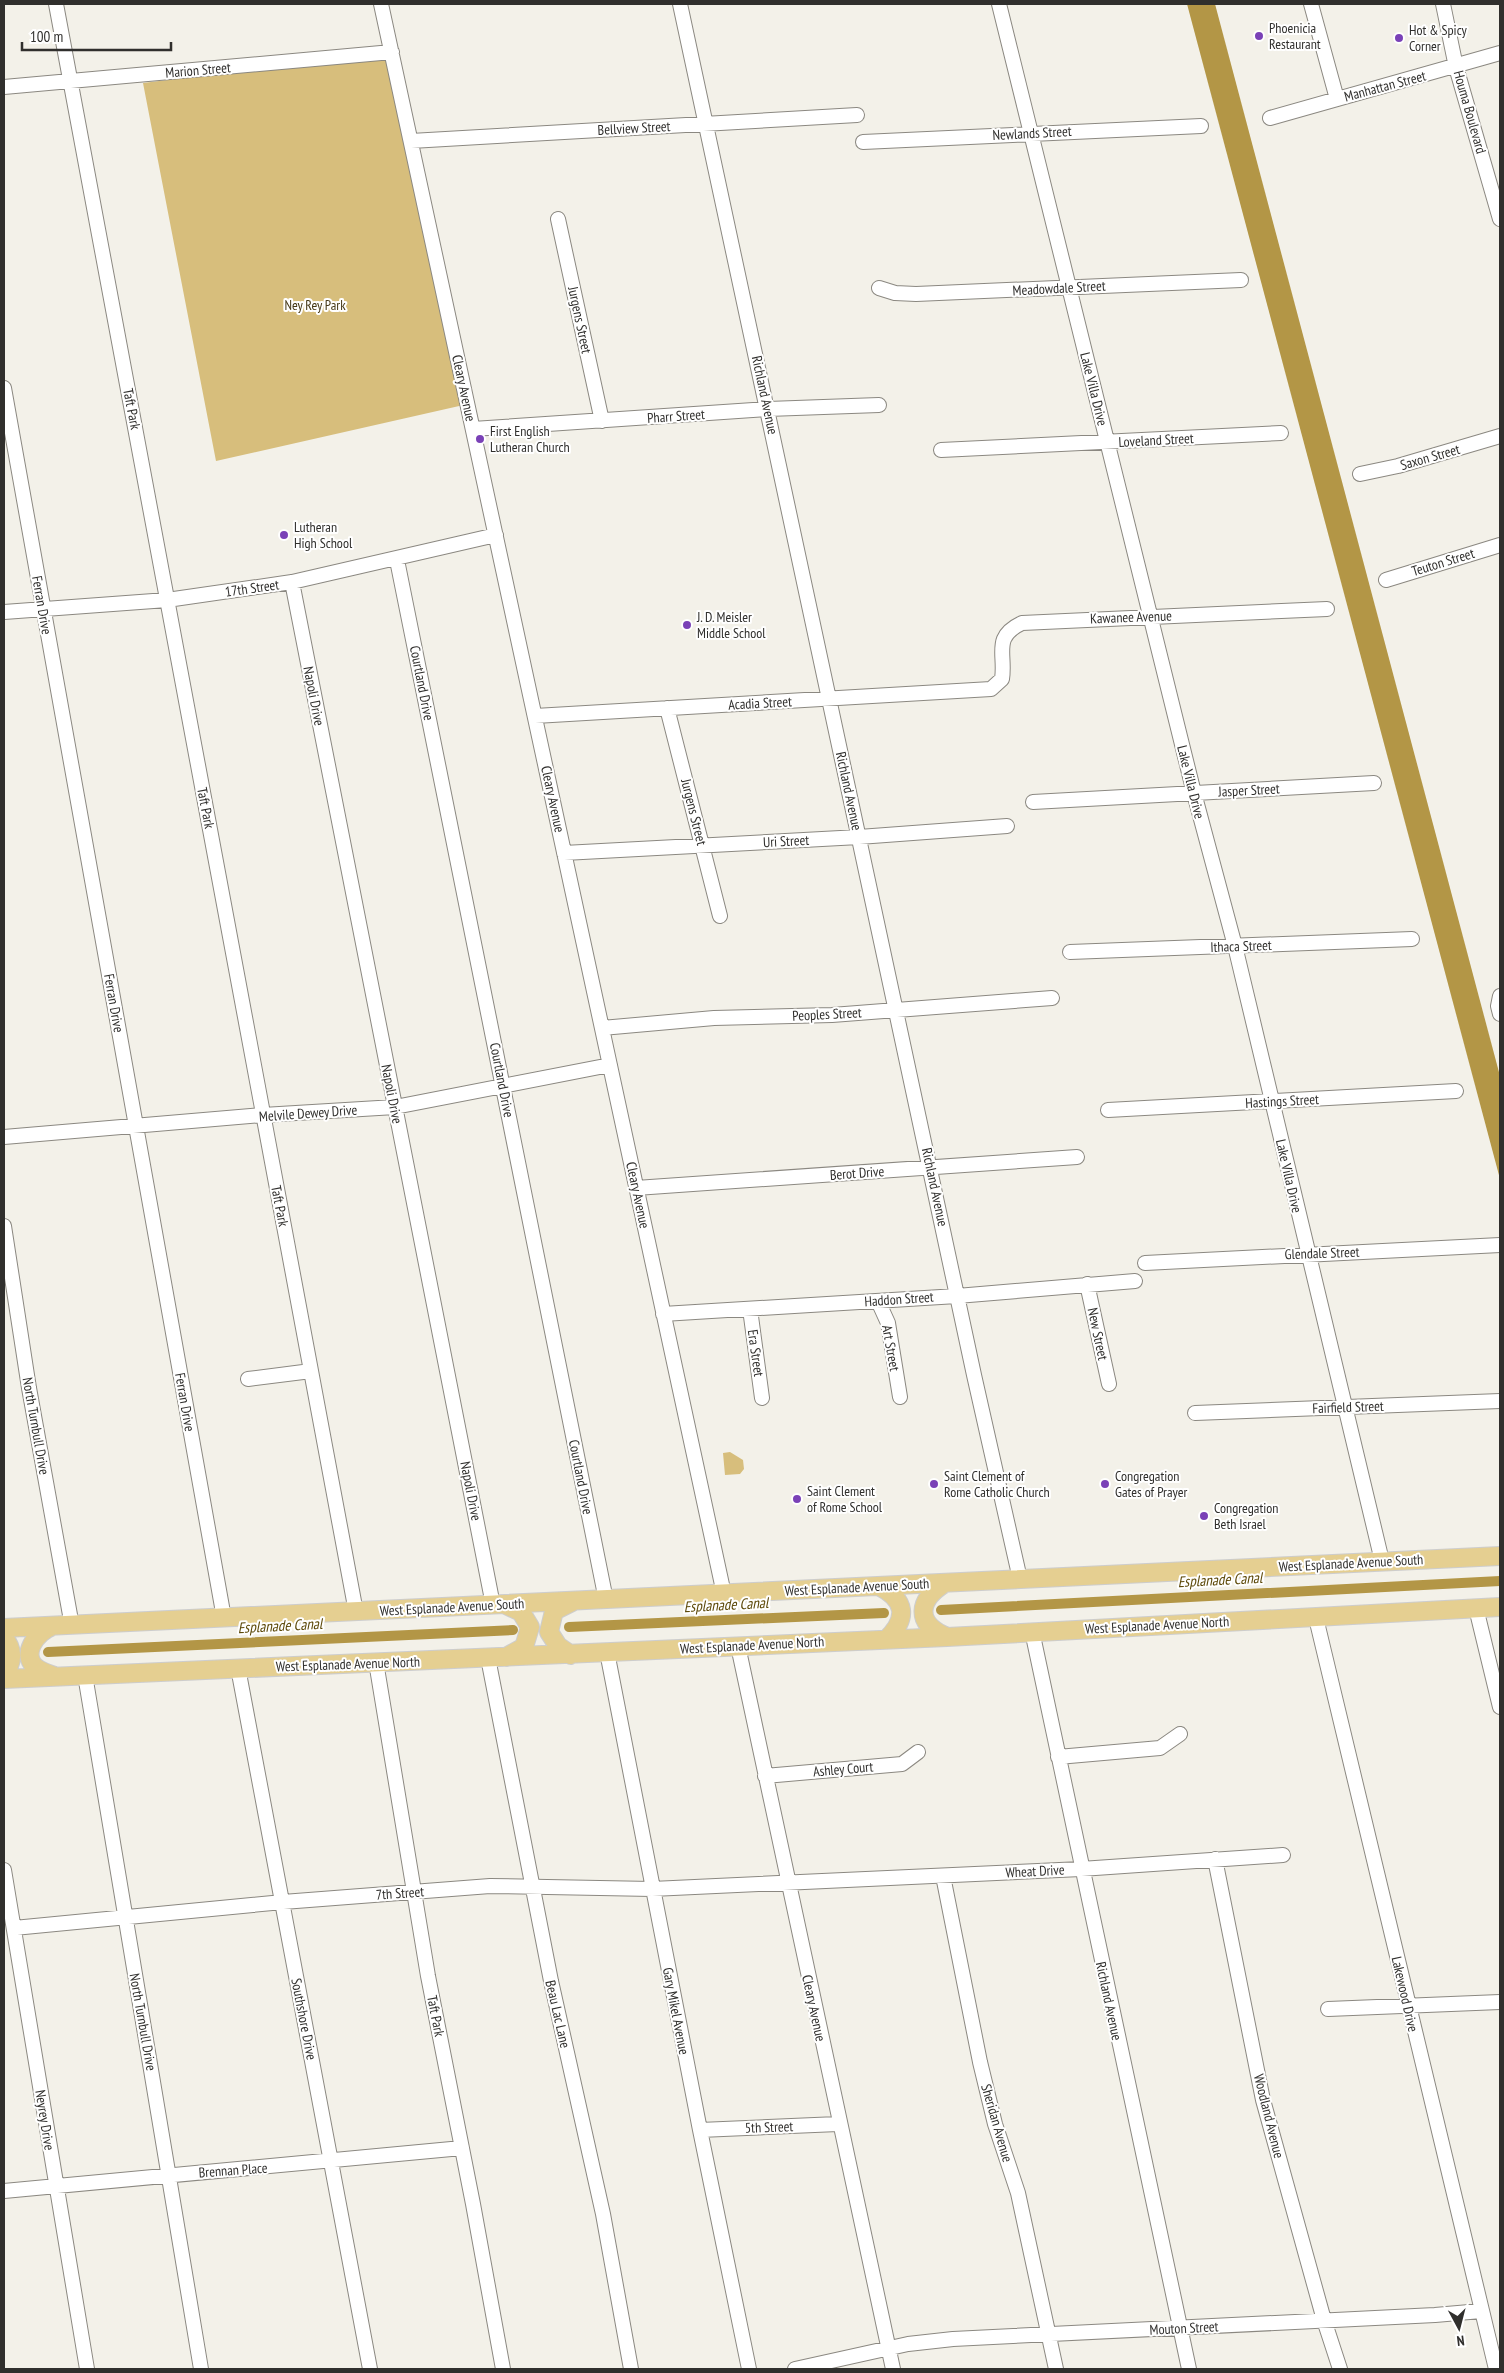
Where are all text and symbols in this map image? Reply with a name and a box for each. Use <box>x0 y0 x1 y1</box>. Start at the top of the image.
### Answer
place label: Phoenicia Restaurant <box>1269 19 1321 53</box>
scale bar <box>22 20 171 52</box>
place label: Hot & Spicy Corner <box>1409 21 1467 55</box>
text: 100 m <box>30 27 63 46</box>
marker: Phoenicia Restaurant <box>1253 30 1265 42</box>
marker: Hot & Spicy Corner <box>1393 32 1405 44</box>
street label: Marion Street <box>165 58 232 82</box>
street label: Manhattan Street <box>1342 66 1428 106</box>
street label: Houma Boulevard <box>1450 68 1490 156</box>
street label: Bellview Street <box>597 117 671 139</box>
street label: Newlands Street <box>992 122 1072 144</box>
street label: Meadowdale Street <box>1012 277 1106 299</box>
street label: Jurgens Street <box>564 284 596 355</box>
park label: Ney Rey Park <box>284 296 346 314</box>
street label: Lake Villa Drive <box>1076 350 1112 428</box>
street label: Cleary Avenue <box>448 353 480 423</box>
street label: Richland Avenue <box>748 354 782 436</box>
street label: Taft Park <box>119 387 145 432</box>
street label: Pharr Street <box>647 405 706 427</box>
place label: First English Lutheran Church <box>490 422 570 456</box>
street label: Loveland Street <box>1118 429 1194 451</box>
marker: First English Lutheran Church <box>474 433 486 445</box>
street label: Saxon Street <box>1398 440 1462 474</box>
place label: Lutheran High School <box>294 518 353 552</box>
marker: Lutheran High School <box>278 529 290 541</box>
street label: Teuton Street <box>1409 544 1477 580</box>
street label: Ferran Drive <box>28 574 56 636</box>
street label: 17th Street <box>224 575 280 601</box>
street label: Kawanee Avenue <box>1090 607 1172 627</box>
place label: J. D. Meisler Middle School <box>696 608 766 642</box>
marker: J. D. Meisler Middle School <box>681 619 693 631</box>
street label: Courtland Drive <box>406 644 438 722</box>
street label: Napoli Drive <box>299 665 329 727</box>
street label: Acadia Street <box>728 692 792 714</box>
street label: Lake Villa Drive <box>1173 743 1209 821</box>
street label: Richland Avenue <box>832 750 866 832</box>
street label: Cleary Avenue <box>537 764 569 834</box>
street label: Jurgens Street <box>677 776 711 847</box>
street label: Jasper Street <box>1217 779 1280 801</box>
street label: Taft Park <box>193 786 219 831</box>
street label: Uri Street <box>762 831 810 851</box>
street label: Ithaca Street <box>1210 936 1272 956</box>
street label: Ferran Drive <box>100 972 128 1034</box>
street label: Peoples Street <box>792 1003 862 1025</box>
street label: Courtland Drive <box>486 1041 518 1119</box>
street label: Napoli Drive <box>377 1063 407 1125</box>
street label: Hastings Street <box>1245 1090 1319 1112</box>
street label: Melvile Dewey Drive <box>258 1101 358 1125</box>
street label: Lake Villa Drive <box>1272 1137 1306 1215</box>
street label: Richland Avenue <box>918 1146 952 1228</box>
street label: Cleary Avenue <box>622 1160 654 1230</box>
street label: Berot Drive <box>829 1162 885 1184</box>
street label: Taft Park <box>267 1184 293 1229</box>
street label: Glendale Street <box>1284 1243 1360 1263</box>
street label: Haddon Street <box>864 1288 934 1310</box>
street label: New Street <box>1084 1306 1112 1362</box>
street label: Art Street <box>878 1323 904 1373</box>
street label: Era Street <box>744 1328 768 1378</box>
street label: Ferran Drive <box>171 1371 199 1433</box>
street label: North Turnbull Drive <box>19 1376 53 1476</box>
street label: Fairfield Street <box>1312 1397 1384 1417</box>
street label: Courtland Drive <box>565 1438 597 1516</box>
street label: Napoli Drive <box>456 1460 486 1522</box>
place label: Saint Clement of Rome Catholic Church <box>944 1467 1050 1501</box>
place label: Congregation Gates of Prayer <box>1115 1467 1188 1501</box>
marker: Saint Clement of Rome Catholic Church <box>928 1478 940 1490</box>
marker: Congregation Gates of Prayer <box>1099 1478 1111 1490</box>
place label: Saint Clement of Rome School <box>807 1482 883 1516</box>
marker: Saint Clement of Rome School <box>791 1493 803 1505</box>
place label: Congregation Beth Israel <box>1214 1499 1279 1533</box>
marker: Congregation Beth Israel <box>1198 1510 1210 1522</box>
street label: West Esplanade Avenue South <box>1278 1550 1424 1576</box>
water label: Esplanade Canal <box>1177 1568 1264 1591</box>
street label: West Esplanade Avenue South <box>784 1574 930 1600</box>
water label: Esplanade Canal <box>683 1593 770 1616</box>
street label: West Esplanade Avenue South <box>379 1594 525 1620</box>
street label: West Esplanade Avenue North <box>1085 1612 1229 1638</box>
water label: Esplanade Canal <box>237 1614 324 1637</box>
street label: West Esplanade Avenue North <box>680 1632 824 1658</box>
street label: West Esplanade Avenue North <box>276 1652 420 1676</box>
street label: Ashley Court <box>812 1757 874 1781</box>
street label: Wheat Drive <box>1005 1860 1065 1882</box>
street label: 7th Street <box>375 1882 425 1904</box>
street label: Lakewood Drive <box>1388 1955 1422 2034</box>
street label: Richland Avenue <box>1092 1960 1126 2042</box>
street label: Gary Mikel Avenue <box>659 1966 693 2056</box>
street label: North Turnbull Drive <box>126 1972 160 2072</box>
street label: Cleary Avenue <box>798 1973 830 2043</box>
street label: Southshore Drive <box>287 1976 321 2062</box>
street label: Beau Lac Lane <box>541 1978 575 2050</box>
street label: Taft Park <box>423 1994 449 2039</box>
street label: Woodland Avenue <box>1250 2072 1288 2160</box>
street label: Sheridan Avenue <box>977 2082 1017 2164</box>
street label: Neyrey Drive <box>31 2088 59 2152</box>
street label: 5th Street <box>745 2117 794 2137</box>
street label: Brennan Place <box>198 2159 268 2181</box>
north arrow <box>1434 2303 1484 2353</box>
street label: Mouton Street <box>1149 2317 1219 2339</box>
text: N <box>1456 2332 1465 2350</box>

